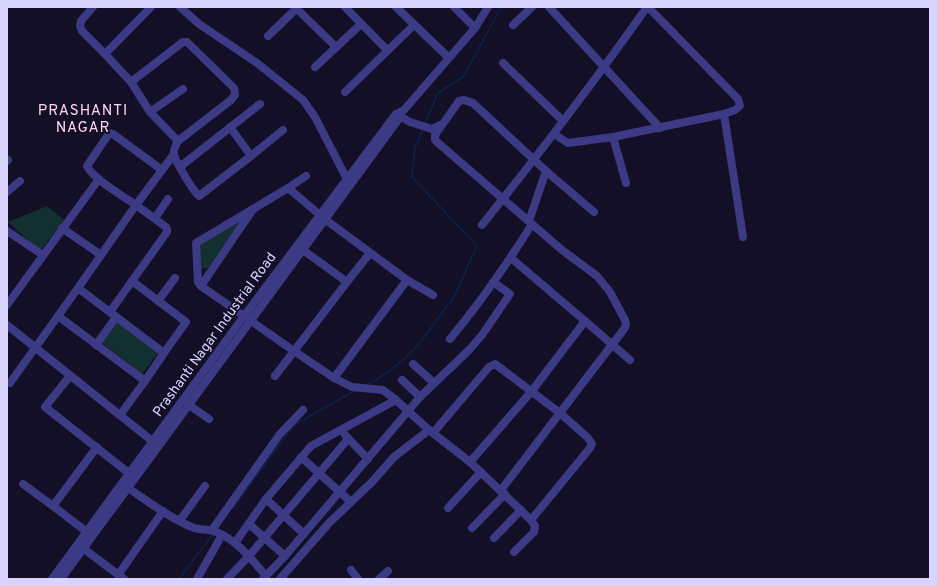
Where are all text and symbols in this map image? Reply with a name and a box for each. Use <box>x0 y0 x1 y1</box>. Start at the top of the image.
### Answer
district label: PRASHANTI NAGAR <box>38 102 128 138</box>
street label: Prashanti Nagar Industrial Road <box>150 250 280 420</box>

